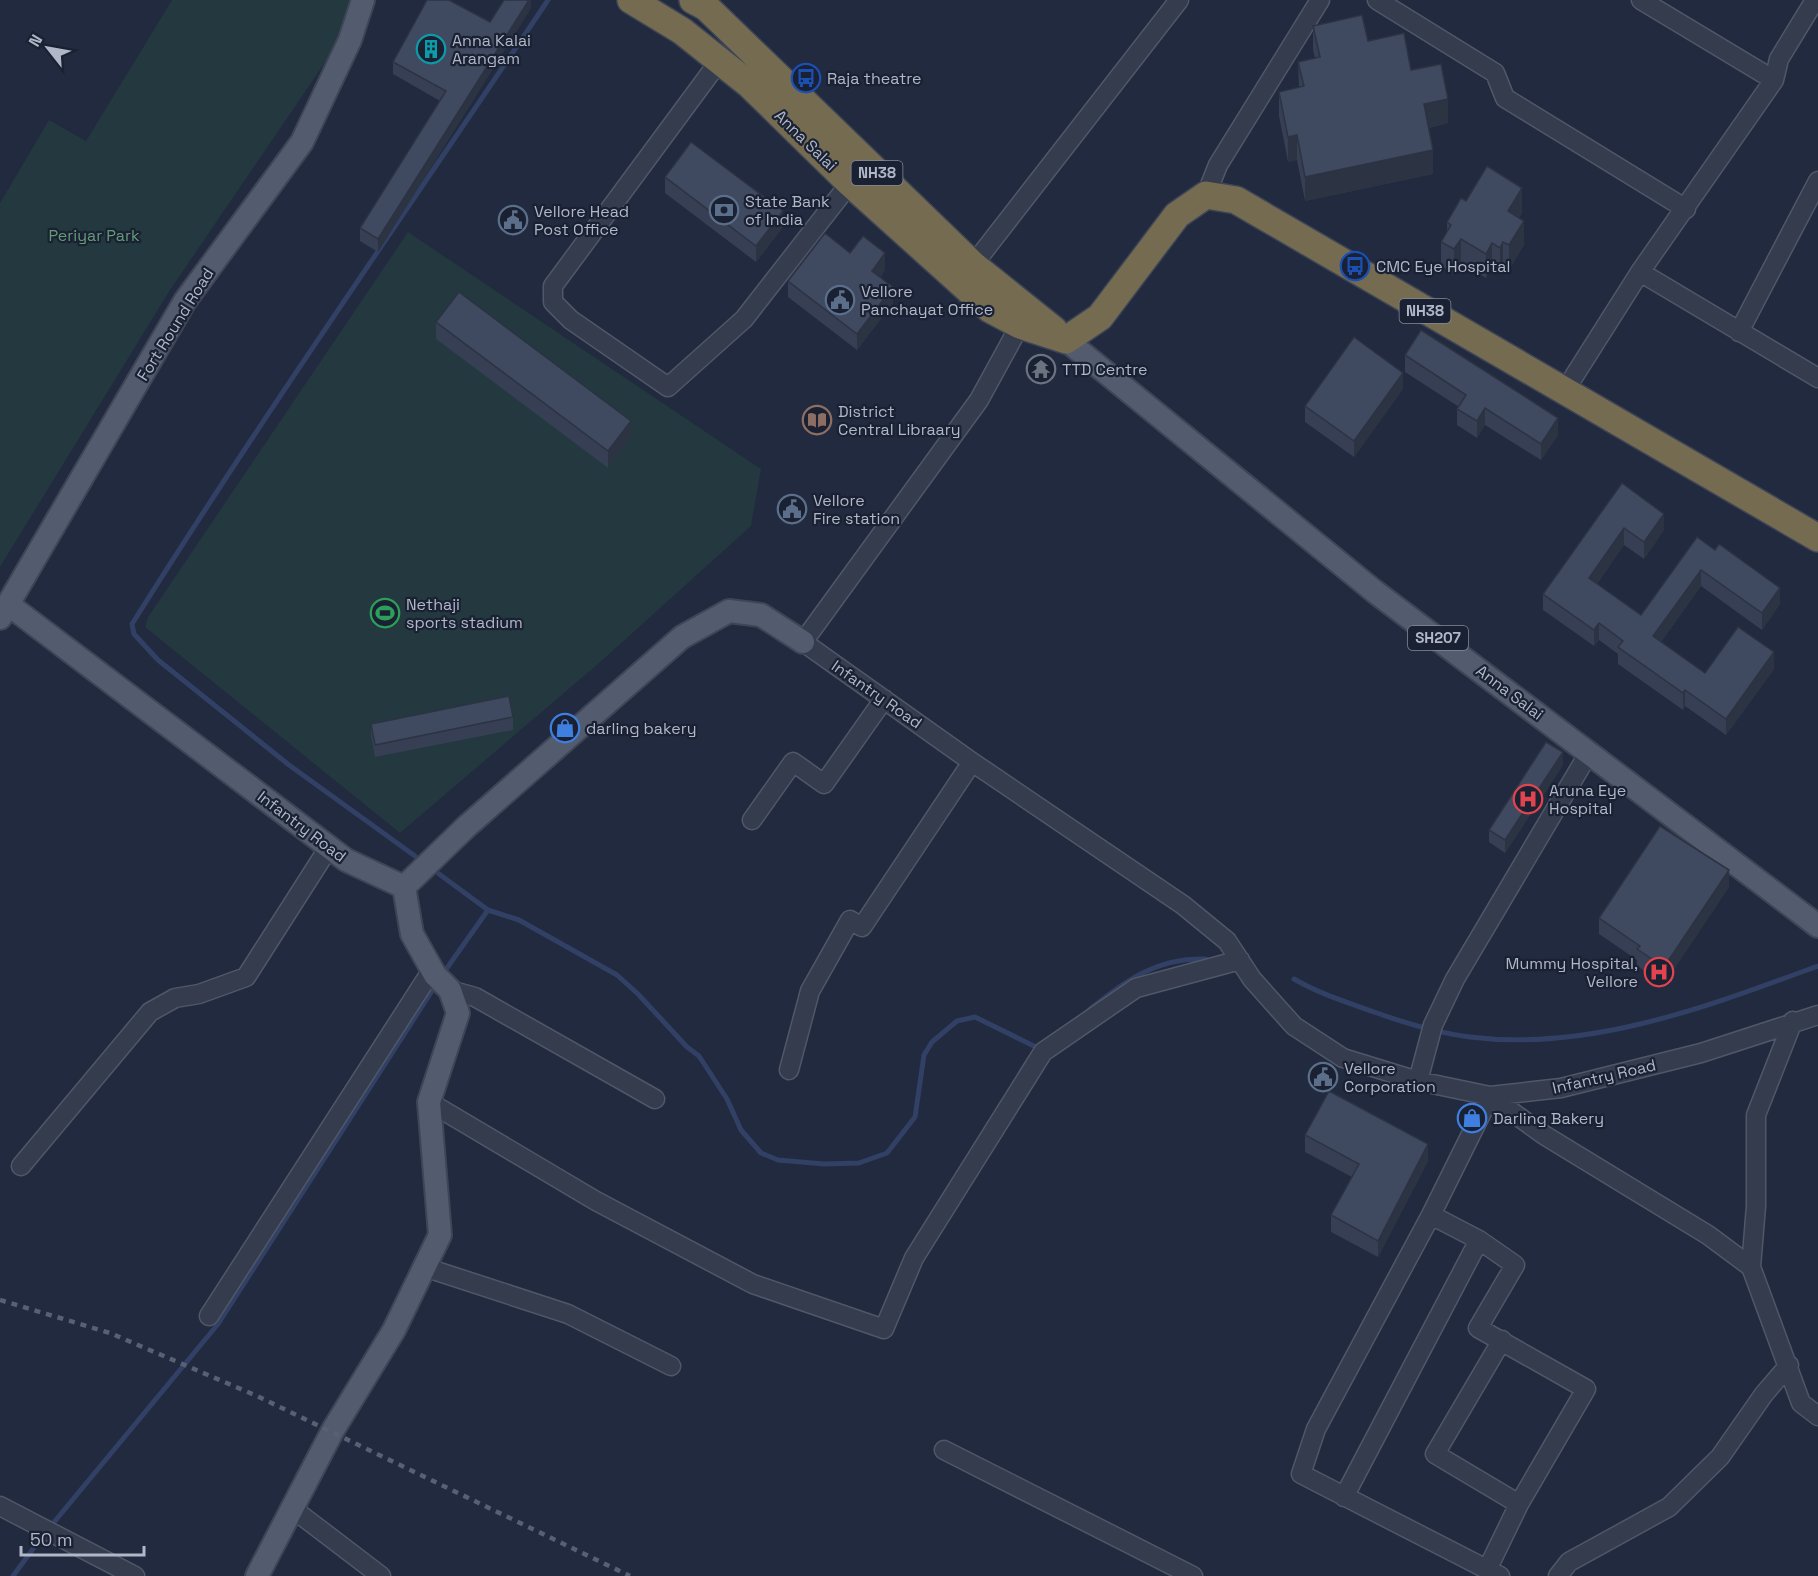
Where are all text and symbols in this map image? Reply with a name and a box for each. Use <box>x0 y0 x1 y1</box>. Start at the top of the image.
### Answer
north arrow <box>18 18 78 78</box>
place label: Anna Kalai Arangam <box>452 30 531 69</box>
text: N <box>24 31 47 51</box>
building icon: Anna Kalai Arangam <box>415 33 447 65</box>
bus stop icon: Raja theatre <box>790 62 822 94</box>
place label: Raja theatre <box>827 68 921 89</box>
street label: Anna Salai <box>770 105 841 175</box>
road number: NH38 <box>852 161 902 185</box>
place label: State Bank of India <box>745 191 830 230</box>
bank icon: State Bank of India <box>708 194 740 226</box>
place label: Vellore Head Post Office <box>534 201 629 240</box>
public building icon: Vellore Head Post Office <box>497 204 529 236</box>
park label: Periyar Park <box>48 225 140 246</box>
bus stop icon: CMC Eye Hospital <box>1339 250 1371 282</box>
place label: CMC Eye Hospital <box>1376 256 1510 277</box>
street label: Fort Round Road <box>132 264 219 385</box>
place label: Vellore Panchayat Office <box>861 281 993 320</box>
public building icon: Vellore Panchayat Office <box>824 284 856 316</box>
road number: NH38 <box>1400 299 1450 323</box>
temple icon: TTD Centre <box>1025 353 1057 385</box>
place label: TTD Centre <box>1062 359 1147 380</box>
place label: District Central Libraary <box>838 401 961 440</box>
library icon: District Central Libraary <box>801 404 833 436</box>
place label: Vellore Fire station <box>813 490 900 529</box>
public building icon: Vellore Fire station <box>776 493 808 525</box>
place label: Nethaji sports stadium <box>406 594 523 633</box>
sports icon: Nethaji sports stadium <box>369 597 401 629</box>
road number: SH207 <box>1408 626 1468 650</box>
street label: Infantry Road <box>827 655 926 733</box>
street label: Anna Salai <box>1472 660 1548 725</box>
shop icon: darling bakery <box>549 712 581 744</box>
place label: darling bakery <box>586 718 697 739</box>
place label: Aruna Eye Hospital <box>1549 780 1626 819</box>
hospital icon: Aruna Eye Hospital <box>1512 783 1544 815</box>
street label: Infantry Road <box>253 786 350 867</box>
place label: Mummy Hospital, Vellore <box>1506 953 1638 992</box>
hospital icon: Mummy Hospital, Vellore <box>1643 956 1675 988</box>
street label: Infantry Road <box>1550 1054 1658 1099</box>
place label: Vellore Corporation <box>1344 1058 1436 1097</box>
public building icon: Vellore Corporation <box>1307 1061 1339 1093</box>
shop icon: Darling Bakery <box>1456 1102 1488 1134</box>
place label: Darling Bakery <box>1493 1108 1604 1129</box>
scale bar <box>21 1519 144 1557</box>
text: 50 m <box>30 1528 72 1551</box>

